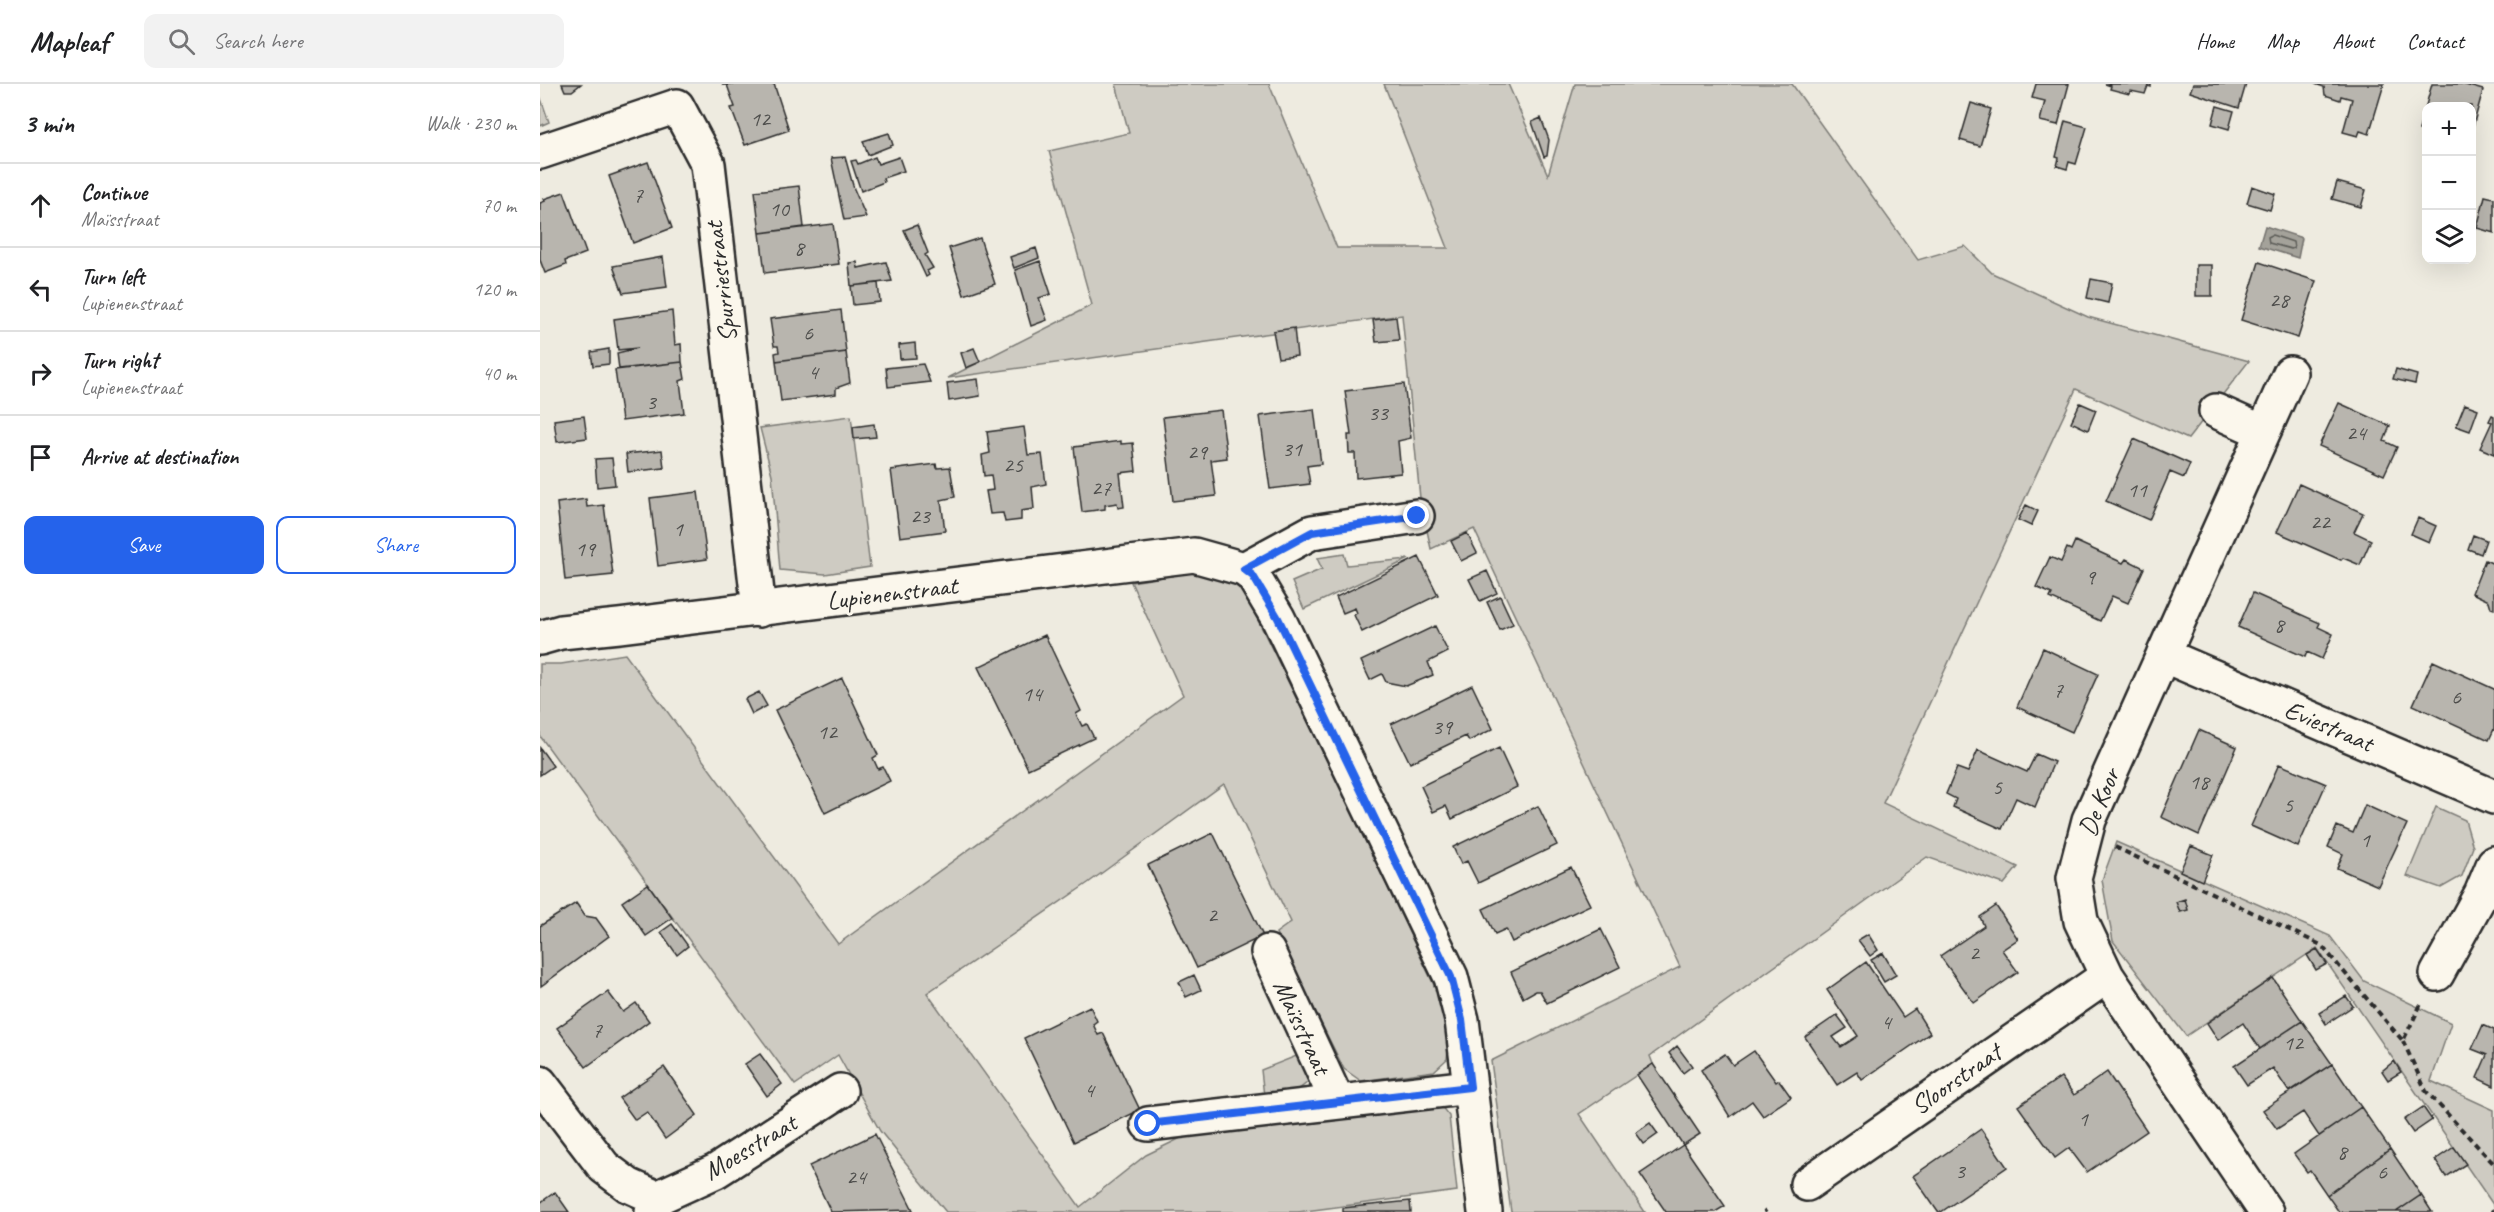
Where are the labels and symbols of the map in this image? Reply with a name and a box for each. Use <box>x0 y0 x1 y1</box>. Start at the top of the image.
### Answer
house number: 12 <box>750 105 772 133</box>
house number: 7 <box>633 181 644 209</box>
house number: 10 <box>769 195 791 223</box>
street label: Spurriestraat <box>697 218 745 344</box>
house number: 8 <box>794 234 806 262</box>
house number: 28 <box>2269 286 2291 314</box>
house number: 6 <box>803 319 814 347</box>
house number: 4 <box>808 358 820 386</box>
house number: 3 <box>646 388 658 416</box>
house number: 33 <box>1368 399 1390 427</box>
house number: 24 <box>2346 419 2368 447</box>
house number: 31 <box>1282 435 1303 463</box>
house number: 29 <box>1187 438 1209 466</box>
house number: 25 <box>1003 451 1024 479</box>
house number: 27 <box>1091 474 1112 502</box>
house number: 11 <box>2127 476 2148 504</box>
house number: 23 <box>910 502 932 530</box>
route end <box>1403 502 1429 528</box>
house number: 22 <box>2310 508 2332 536</box>
house number: 1 <box>673 515 684 543</box>
house number: 19 <box>575 535 597 563</box>
house number: 9 <box>2085 563 2097 591</box>
street label: Lupienenstraat <box>825 568 961 617</box>
house number: 8 <box>2274 611 2286 639</box>
house number: 7 <box>2053 676 2064 704</box>
house number: 14 <box>1022 680 1044 708</box>
house number: 6 <box>2451 683 2462 711</box>
street label: Eviestraat <box>2280 693 2381 760</box>
house number: 39 <box>1432 713 1454 741</box>
house number: 12 <box>817 718 839 746</box>
street label: De Koor <box>2071 761 2128 840</box>
house number: 18 <box>2189 768 2211 796</box>
house number: 5 <box>1992 773 2003 801</box>
house number: 5 <box>2283 791 2294 819</box>
house number: 1 <box>2360 826 2371 854</box>
house number: 2 <box>1207 901 1219 929</box>
house number: 2 <box>1969 939 1981 967</box>
street label: Maïsstraat <box>1266 974 1339 1082</box>
house number: 4 <box>1881 1008 1893 1036</box>
house number: 7 <box>592 1016 603 1044</box>
house number: 12 <box>2283 1029 2305 1057</box>
street label: Sloorstraat <box>1904 1034 2010 1122</box>
house number: 4 <box>1084 1076 1096 1104</box>
street label: Moesstraat <box>697 1105 805 1188</box>
house number: 1 <box>2078 1105 2089 1133</box>
route start <box>1134 1110 1160 1136</box>
house number: 8 <box>2337 1138 2349 1166</box>
house number: 3 <box>1955 1157 1967 1185</box>
house number: 6 <box>2377 1158 2388 1186</box>
house number: 24 <box>846 1163 868 1191</box>

